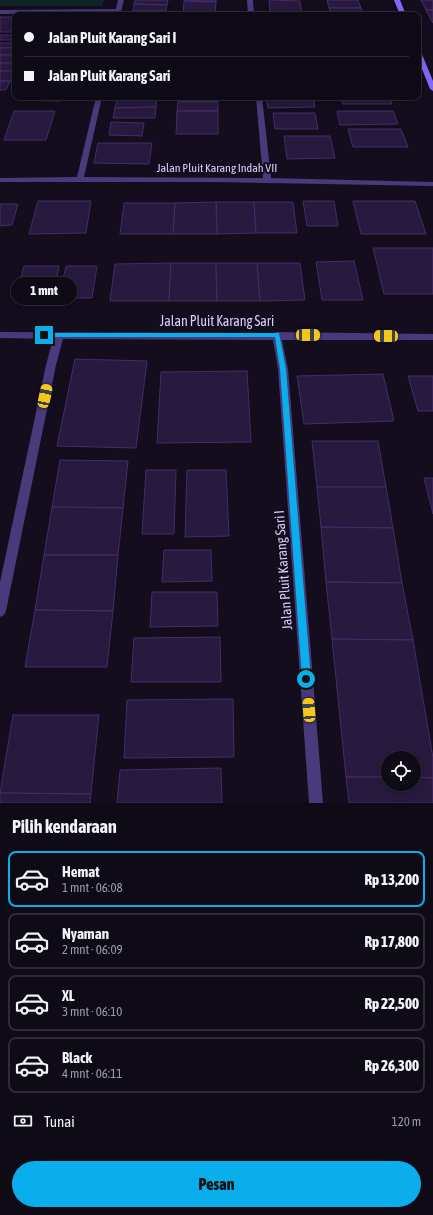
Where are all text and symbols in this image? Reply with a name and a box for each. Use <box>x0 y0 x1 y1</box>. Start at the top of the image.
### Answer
text: Jalan Pluit Karang Sari I <box>48 29 176 46</box>
text: Jalan Pluit Karang Sari <box>48 67 171 84</box>
street label: Jalan Pluit Karang Indah VII <box>157 161 277 175</box>
callout: 1 mnt <box>11 277 77 305</box>
text: 1 mnt <box>30 283 58 298</box>
street label: Jalan Pluit Karang Sari <box>160 313 274 329</box>
route end <box>35 326 53 344</box>
car <box>296 329 320 341</box>
car <box>374 330 398 342</box>
car <box>37 383 53 409</box>
street label: Jalan Pluit Karang Sari I <box>271 510 295 630</box>
route start <box>297 670 315 688</box>
car <box>302 698 316 722</box>
map controls <box>381 751 421 791</box>
button: locate <box>381 751 421 791</box>
text: Pilih kendaraan <box>12 816 117 837</box>
icon: car <box>14 861 50 897</box>
text: Hemat <box>62 863 100 880</box>
text: Rp 13,200 <box>364 871 419 888</box>
text: 1 mnt · 06:08 <box>62 880 123 895</box>
icon: car <box>14 923 50 959</box>
text: Nyaman <box>62 925 109 942</box>
text: Rp 17,800 <box>364 933 419 950</box>
text: 2 mnt · 06:09 <box>62 942 123 957</box>
icon: car <box>14 985 50 1021</box>
text: XL <box>62 987 75 1004</box>
text: Rp 22,500 <box>364 995 419 1012</box>
text: 3 mnt · 06:10 <box>62 1004 122 1019</box>
icon: car <box>14 1047 50 1083</box>
text: Black <box>62 1049 92 1066</box>
text: Rp 26,300 <box>364 1057 419 1074</box>
text: 4 mnt · 06:11 <box>62 1066 122 1081</box>
icon: cash <box>12 1110 34 1132</box>
text: Tunai <box>44 1113 75 1130</box>
text: 120 m <box>392 1114 421 1129</box>
button: Pesan <box>12 1161 421 1207</box>

